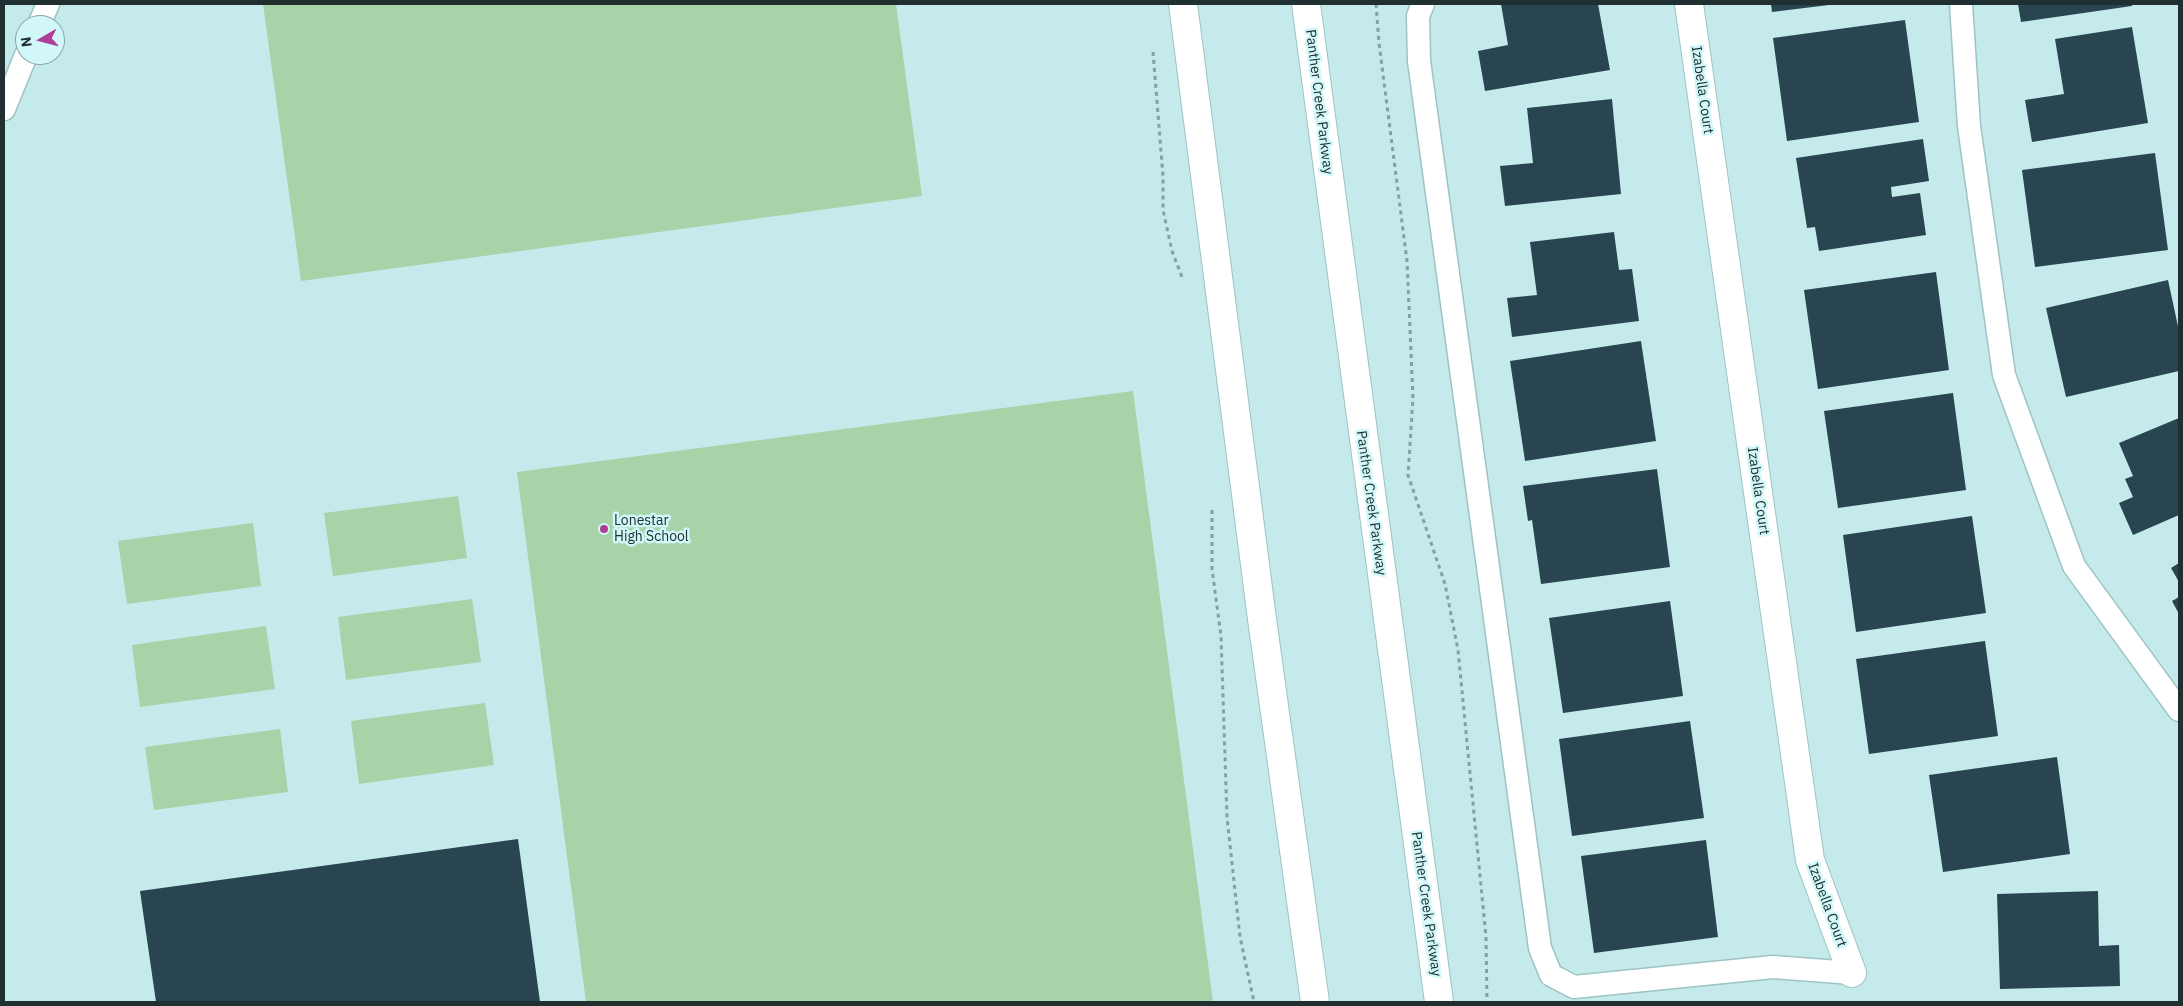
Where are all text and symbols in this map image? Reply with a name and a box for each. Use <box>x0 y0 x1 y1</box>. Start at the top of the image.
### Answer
north arrow <box>15 15 65 65</box>
street label: Panther Creek Parkway <box>1302 29 1336 175</box>
text: N <box>17 36 36 48</box>
street label: Izabella Court <box>1688 45 1716 135</box>
street label: Panther Creek Parkway <box>1353 430 1389 576</box>
street label: Izabella Court <box>1744 446 1772 536</box>
place label: Lonestar High School <box>614 513 689 546</box>
marker: Lonestar High School <box>598 523 610 535</box>
street label: Panther Creek Parkway <box>1408 831 1444 977</box>
street label: Izabella Court <box>1804 861 1850 949</box>

